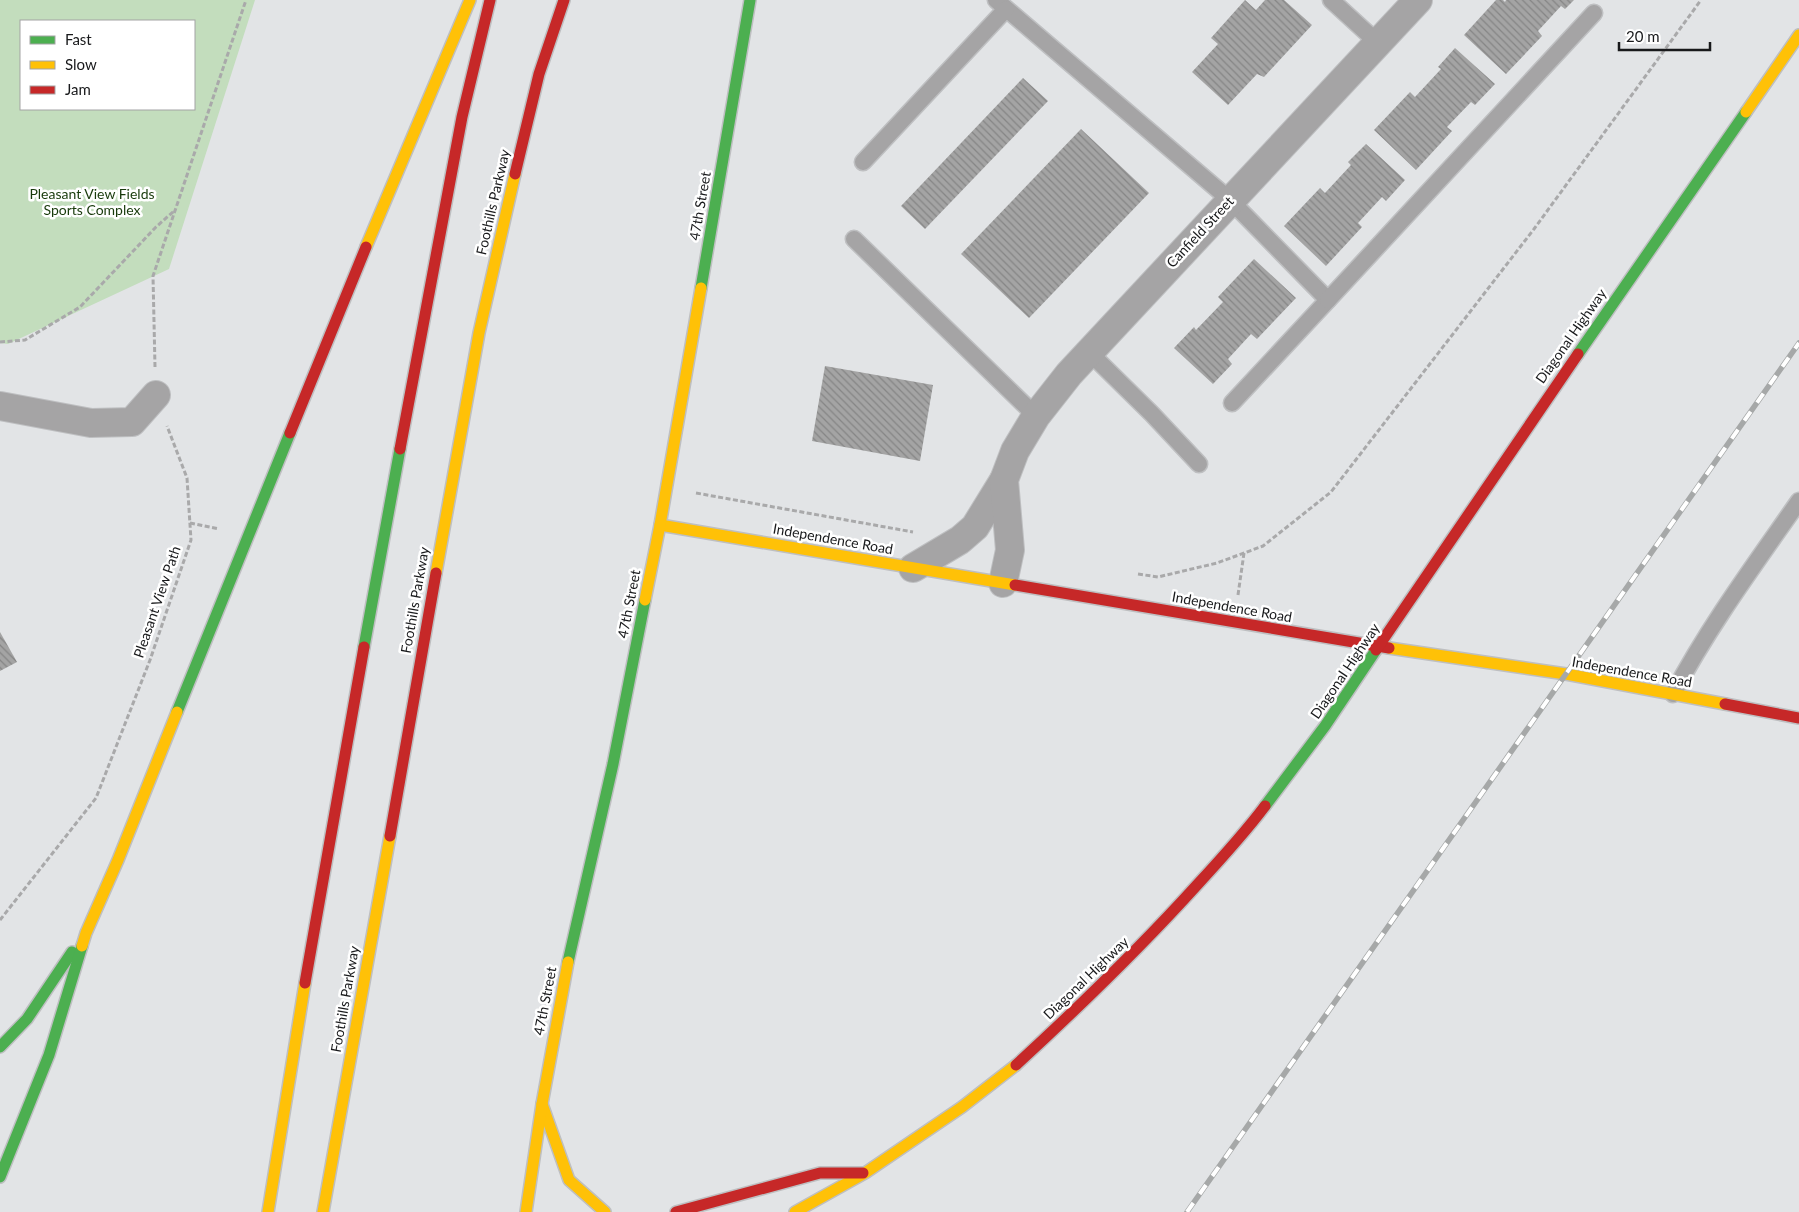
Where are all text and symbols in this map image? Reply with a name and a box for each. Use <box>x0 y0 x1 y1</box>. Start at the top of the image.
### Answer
legend <box>20 20 195 110</box>
scale bar <box>1619 20 1710 52</box>
text: 20 m <box>1626 27 1660 45</box>
text: Fast <box>65 30 92 48</box>
text: Slow <box>65 55 97 73</box>
text: Jam <box>65 80 91 98</box>
street label: Foothills Parkway <box>472 147 513 256</box>
street label: 47th Street <box>685 170 714 242</box>
park label: Pleasant View Fields Sports Complex <box>29 185 155 218</box>
street label: Canfield Street <box>1162 193 1237 271</box>
street label: Diagonal Highway <box>1532 285 1610 386</box>
street label: Independence Road <box>772 520 894 557</box>
street label: Pleasant View Path <box>129 544 184 660</box>
street label: Foothills Parkway <box>397 545 432 654</box>
street label: 47th Street <box>614 568 643 640</box>
street label: Independence Road <box>1171 588 1293 625</box>
street label: Diagonal Highway <box>1306 619 1383 722</box>
street label: Independence Road <box>1571 653 1693 690</box>
street label: Diagonal Highway <box>1040 932 1132 1022</box>
street label: Foothills Parkway <box>327 944 362 1053</box>
street label: 47th Street <box>530 965 559 1037</box>

